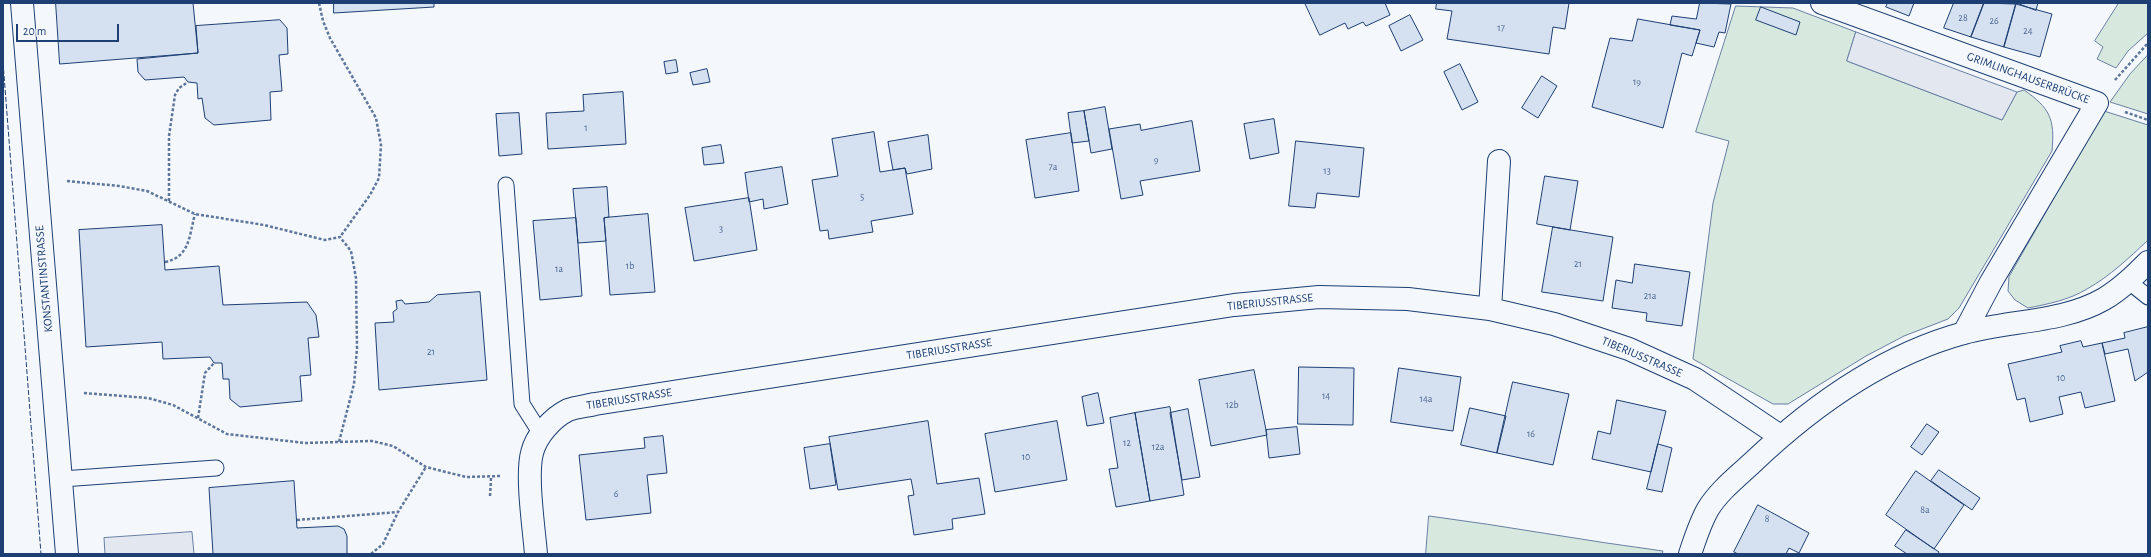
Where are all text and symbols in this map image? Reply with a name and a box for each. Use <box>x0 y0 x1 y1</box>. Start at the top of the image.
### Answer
house number: 28 <box>1958 12 1968 24</box>
house number: 26 <box>1989 15 1999 27</box>
scale bar <box>18 16 121 42</box>
house number: 17 <box>1497 22 1505 34</box>
text: 20 m <box>23 25 46 37</box>
house number: 24 <box>2023 25 2033 37</box>
street label: GRIMLINGHAUSERBRÜCKE <box>1965 49 2091 107</box>
house number: 19 <box>1633 76 1641 88</box>
house number: 1 <box>584 122 588 134</box>
house number: 9 <box>1154 154 1158 166</box>
house number: 7a <box>1049 161 1057 173</box>
house number: 13 <box>1323 165 1331 177</box>
house number: 5 <box>860 191 864 203</box>
house number: 3 <box>719 223 723 235</box>
street label: KONSTANTINSTRASSE <box>32 225 56 333</box>
house number: 21 <box>1574 258 1582 270</box>
house number: 1b <box>626 260 634 272</box>
house number: 1a <box>555 263 563 275</box>
street label: TIBERIUSSTRASSE <box>1226 290 1314 314</box>
house number: 21a <box>1644 290 1656 302</box>
street label: TIBERIUSSTRASSE <box>1599 333 1685 381</box>
street label: TIBERIUSSTRASSE <box>905 335 993 363</box>
house number: 21 <box>427 346 435 358</box>
house number: 10 <box>2057 372 2065 384</box>
street label: TIBERIUSSTRASSE <box>585 385 673 413</box>
house number: 14 <box>1322 390 1330 402</box>
house number: 14a <box>1420 393 1432 405</box>
house number: 12b <box>1225 399 1239 411</box>
house number: 16 <box>1527 428 1535 440</box>
house number: 12 <box>1123 437 1131 449</box>
house number: 12a <box>1152 441 1164 453</box>
house number: 10 <box>1022 451 1030 463</box>
house number: 6 <box>614 488 618 500</box>
house number: 8a <box>1920 504 1930 516</box>
house number: 8 <box>1765 513 1769 525</box>

